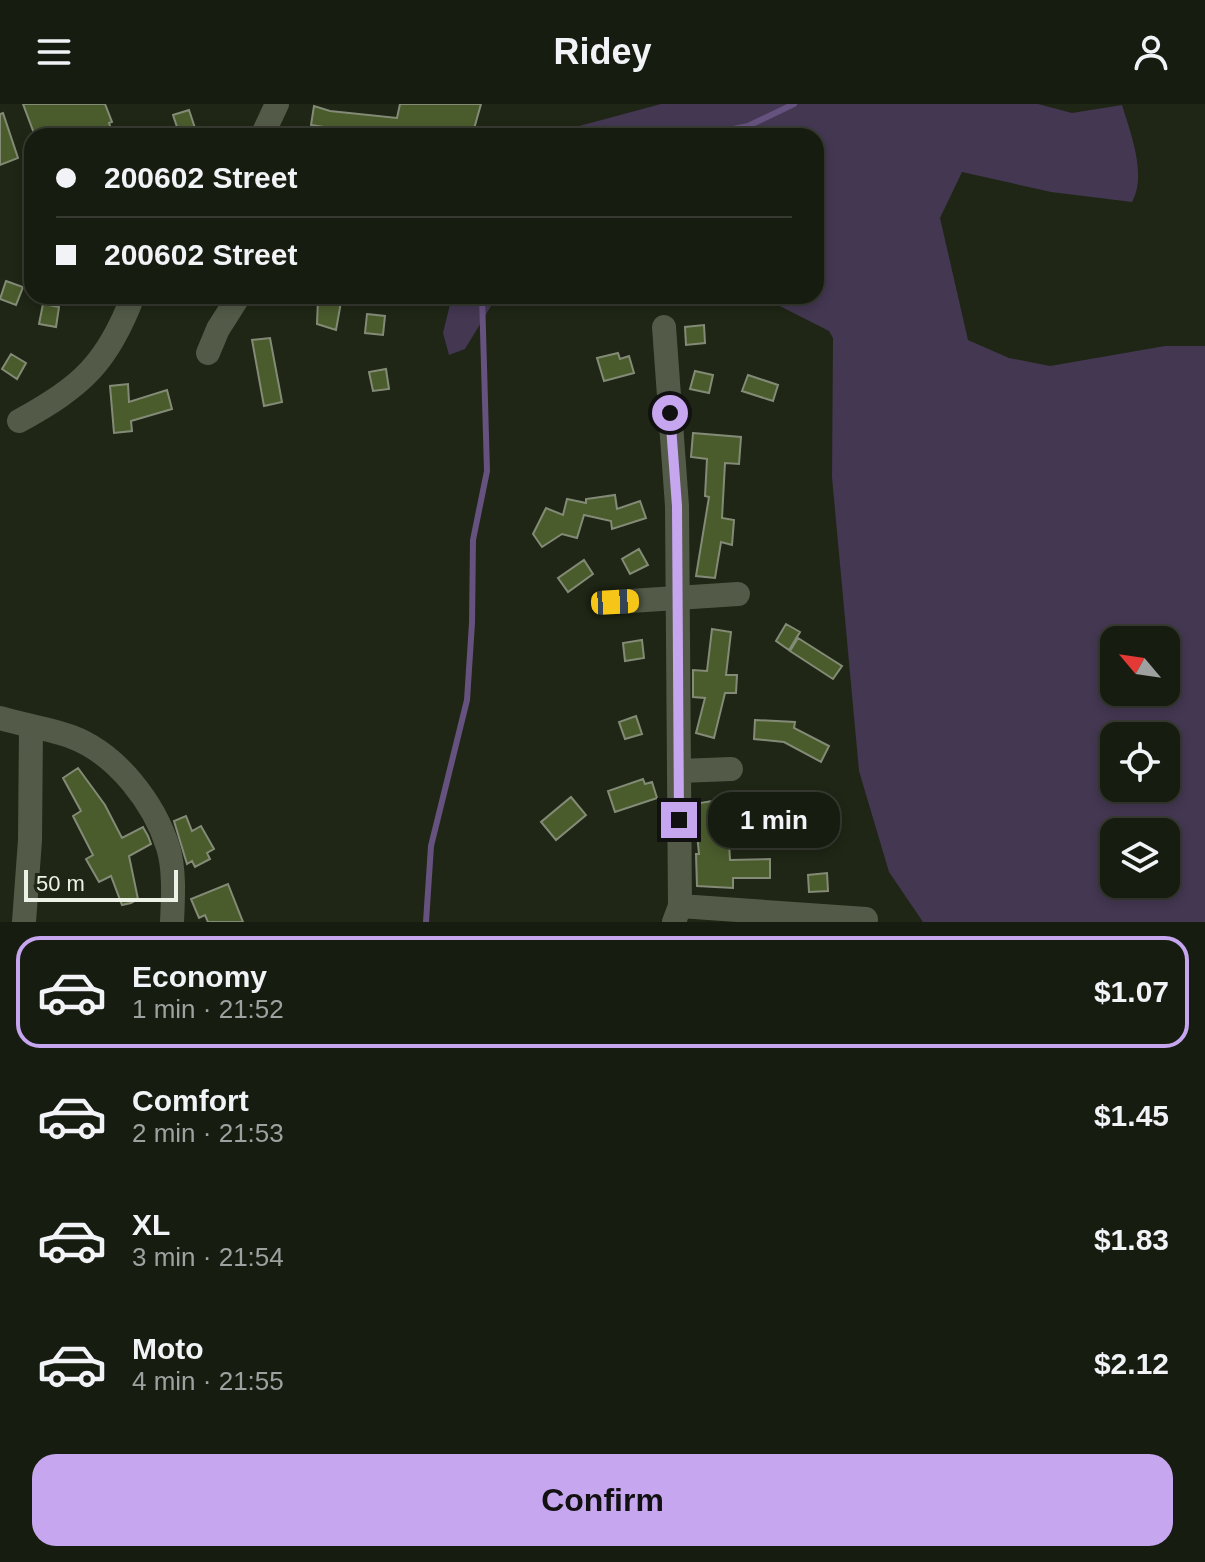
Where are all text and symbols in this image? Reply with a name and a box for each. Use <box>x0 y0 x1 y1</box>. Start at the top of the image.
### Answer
icon: menu <box>32 30 76 74</box>
icon: person <box>1129 30 1173 74</box>
text: Ridey <box>553 31 652 72</box>
text: 200602 Street <box>104 161 297 194</box>
text: 200602 Street <box>104 238 297 271</box>
route start <box>652 395 688 431</box>
car <box>590 589 640 615</box>
north arrow <box>1100 626 1180 706</box>
map controls <box>1100 626 1180 898</box>
button: locate <box>1100 722 1180 802</box>
callout: 1 min <box>707 792 839 848</box>
route end <box>661 802 697 838</box>
text: 1 min <box>740 805 808 835</box>
button: layers <box>1100 818 1180 898</box>
scale bar <box>24 866 178 902</box>
text: 50 m <box>36 871 85 896</box>
icon: car <box>36 956 108 1028</box>
text: Economy <box>132 960 267 993</box>
text: $1.07 <box>1094 975 1169 1008</box>
text: 1 min · 21:52 <box>132 994 284 1024</box>
icon: car <box>36 1080 108 1152</box>
text: Comfort <box>132 1084 249 1117</box>
text: $1.45 <box>1094 1099 1169 1132</box>
text: 2 min · 21:53 <box>132 1118 284 1148</box>
icon: car <box>36 1204 108 1276</box>
text: XL <box>132 1208 170 1241</box>
text: $1.83 <box>1094 1223 1169 1256</box>
text: 3 min · 21:54 <box>132 1242 284 1272</box>
icon: car <box>36 1328 108 1400</box>
text: Moto <box>132 1332 204 1365</box>
text: $2.12 <box>1094 1347 1169 1380</box>
text: 4 min · 21:55 <box>132 1366 284 1396</box>
button: Confirm <box>32 1454 1173 1546</box>

